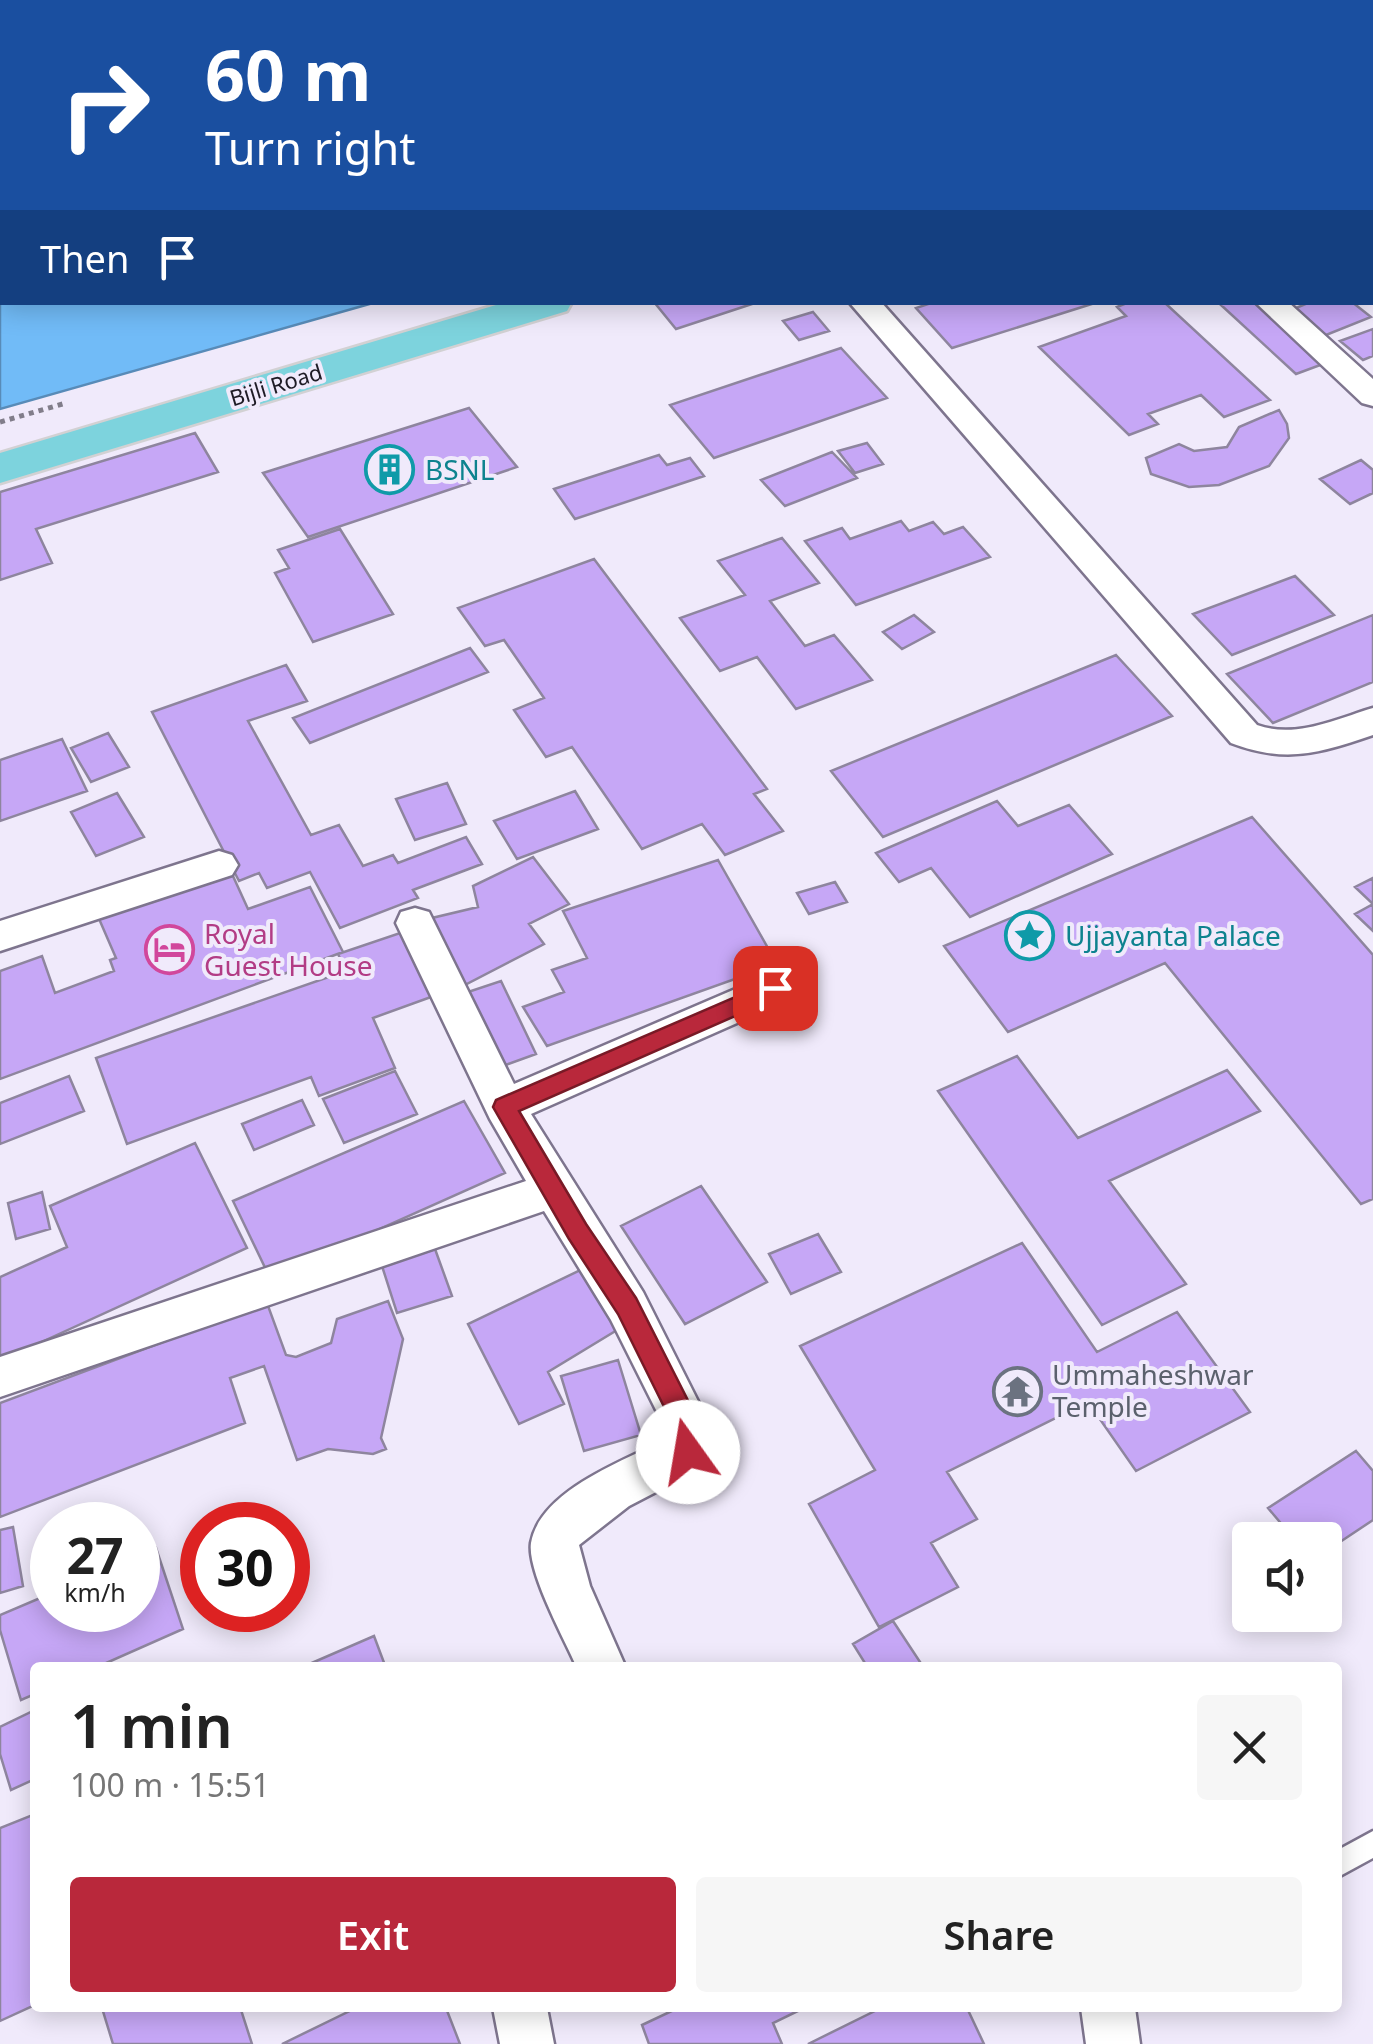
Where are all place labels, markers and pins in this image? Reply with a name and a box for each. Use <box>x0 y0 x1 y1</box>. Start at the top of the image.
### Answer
building icon: BSNL <box>364 444 416 496</box>
place label: BSNL <box>425 450 495 488</box>
place icon: Ujjayanta Palace <box>1004 910 1056 962</box>
place label: Royal Guest House <box>204 914 372 984</box>
place label: Ujjayanta Palace <box>1065 916 1281 954</box>
hotel icon: Royal Guest House <box>143 924 195 976</box>
pin <box>733 946 818 1031</box>
place label: Ummaheshwar Temple <box>1052 1355 1254 1425</box>
temple icon: Ummaheshwar Temple <box>991 1365 1043 1417</box>

